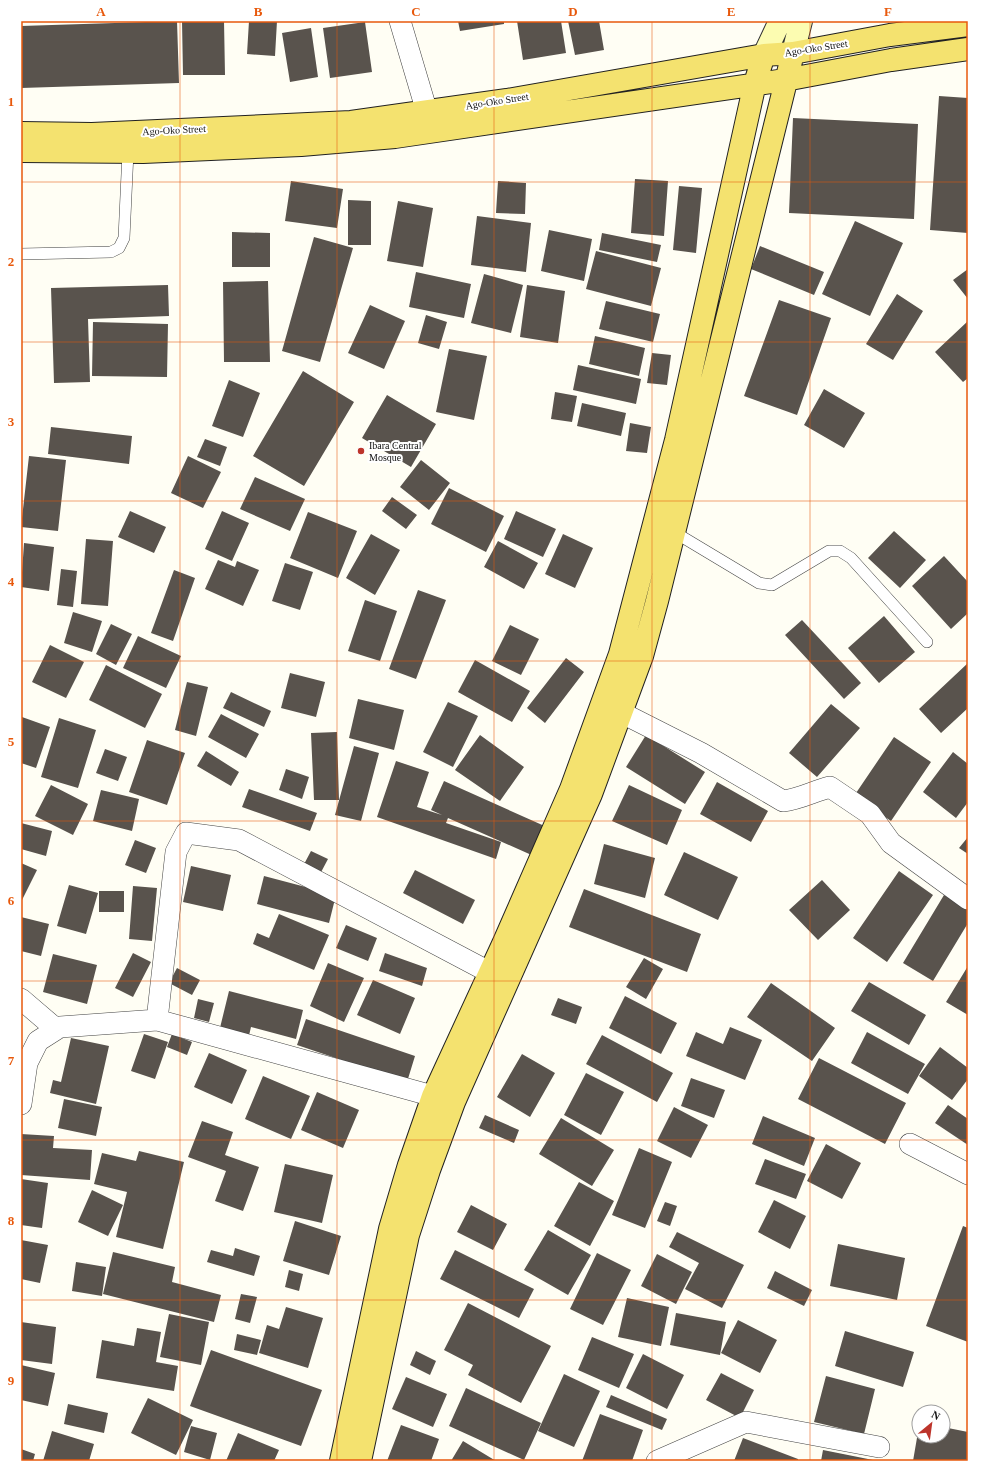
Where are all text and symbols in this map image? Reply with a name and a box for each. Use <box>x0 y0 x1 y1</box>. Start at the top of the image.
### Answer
text: A <box>96 4 106 19</box>
text: B <box>254 4 263 19</box>
text: C <box>411 4 421 19</box>
text: D <box>568 4 578 19</box>
text: E <box>727 4 735 19</box>
text: F <box>884 4 892 19</box>
street label: Ago-Oko Street <box>784 38 848 58</box>
street label: Ago-Oko Street <box>465 91 529 111</box>
text: 1 <box>8 94 14 109</box>
street label: Ago-Oko Street <box>142 123 206 137</box>
text: 2 <box>8 254 14 269</box>
text: 3 <box>8 414 15 429</box>
place label: Ibara Central Mosque <box>369 440 422 463</box>
marker: Ibara Central Mosque <box>356 446 366 456</box>
text: 4 <box>8 574 15 589</box>
text: 5 <box>8 734 15 749</box>
text: 6 <box>8 893 15 908</box>
text: 7 <box>8 1053 15 1068</box>
text: 8 <box>8 1213 15 1228</box>
text: 9 <box>8 1373 15 1388</box>
north arrow <box>911 1404 951 1444</box>
text: N <box>929 1408 942 1422</box>

